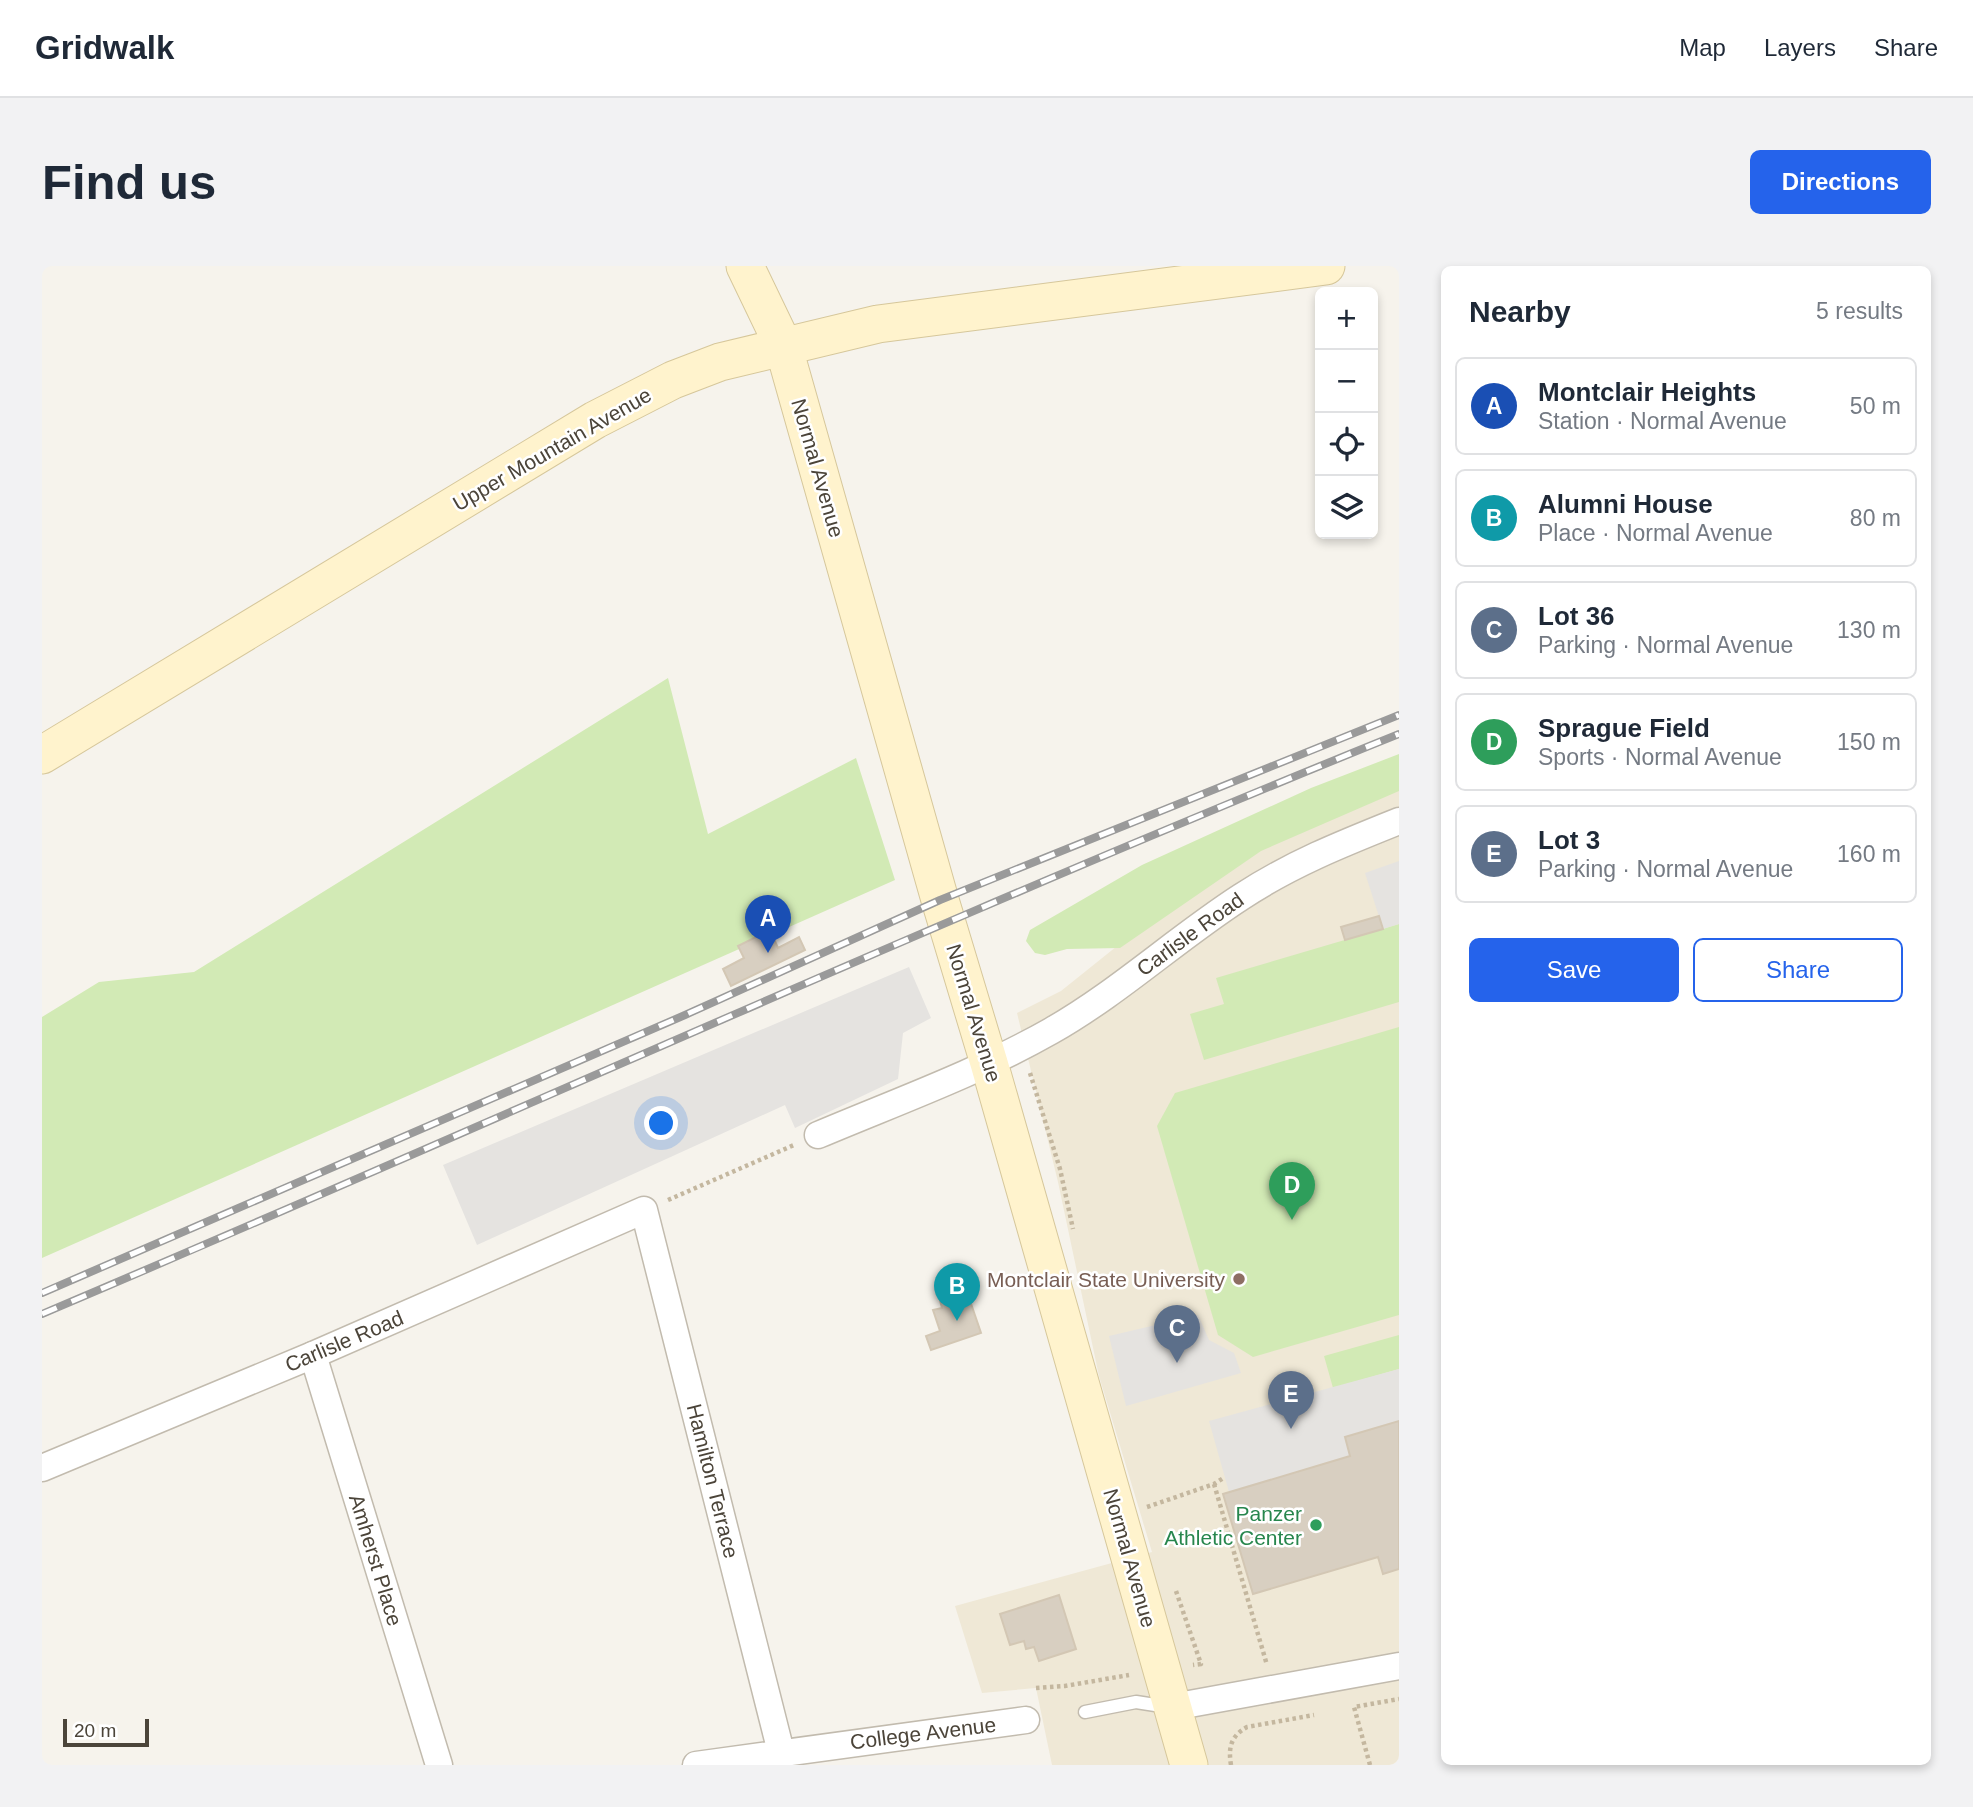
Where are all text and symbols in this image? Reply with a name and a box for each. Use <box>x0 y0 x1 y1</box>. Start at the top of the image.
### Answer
text: Gridwalk <box>35 29 174 66</box>
text: Map <box>1679 34 1726 61</box>
text: Layers <box>1764 34 1836 61</box>
text: Share <box>1874 34 1938 61</box>
button: Directions <box>1750 150 1931 214</box>
text: Find us <box>42 155 216 209</box>
map controls <box>1315 287 1378 539</box>
button: + <box>1315 287 1378 350</box>
text: Nearby <box>1469 295 1571 328</box>
text: 5 results <box>1816 298 1903 324</box>
button: − <box>1315 350 1378 413</box>
text: Montclair Heights <box>1538 377 1756 407</box>
street label: Upper Mountain Avenue <box>449 383 655 515</box>
text: A <box>1486 393 1502 419</box>
text: 50 m <box>1850 393 1901 419</box>
street label: Normal Avenue <box>787 396 849 540</box>
text: Station · Normal Avenue <box>1538 408 1787 434</box>
button: locate <box>1315 413 1378 476</box>
button: layers <box>1315 476 1378 539</box>
text: Alumni House <box>1538 489 1713 519</box>
text: B <box>1486 505 1502 531</box>
text: 80 m <box>1850 505 1901 531</box>
text: Place · Normal Avenue <box>1538 520 1773 546</box>
text: Lot 36 <box>1538 601 1615 631</box>
text: C <box>1486 617 1502 643</box>
text: 130 m <box>1837 617 1901 643</box>
text: Parking · Normal Avenue <box>1538 632 1793 658</box>
text: Sprague Field <box>1538 713 1710 743</box>
text: D <box>1486 729 1502 755</box>
text: 150 m <box>1837 729 1901 755</box>
text: Sports · Normal Avenue <box>1538 744 1782 770</box>
text: Lot 3 <box>1538 825 1600 855</box>
text: E <box>1486 841 1502 867</box>
text: 160 m <box>1837 841 1901 867</box>
text: Parking · Normal Avenue <box>1538 856 1793 882</box>
street label: Carlisle Road <box>1132 888 1248 980</box>
pin: A <box>745 895 791 953</box>
button: Save <box>1469 938 1679 1002</box>
button: Share <box>1693 938 1903 1002</box>
street label: Normal Avenue <box>942 941 1006 1085</box>
your location <box>644 1106 678 1140</box>
pin: D <box>1269 1162 1315 1220</box>
pin: B <box>934 1263 980 1321</box>
place label: Montclair State University <box>987 1268 1225 1291</box>
marker: Montclair State University <box>1231 1271 1247 1287</box>
pin: C <box>1154 1305 1200 1363</box>
street label: Carlisle Road <box>281 1306 407 1376</box>
pin: E <box>1268 1371 1314 1429</box>
street label: Hamilton Terrace <box>683 1401 743 1561</box>
street label: Normal Avenue <box>1099 1486 1161 1630</box>
street label: Amherst Place <box>345 1491 407 1629</box>
place label: Panzer Athletic Center <box>1164 1502 1302 1549</box>
marker: Panzer Athletic Center <box>1308 1517 1324 1533</box>
street label: College Avenue <box>849 1713 997 1753</box>
scale bar <box>63 1716 149 1748</box>
text: 20 m <box>74 1720 116 1741</box>

